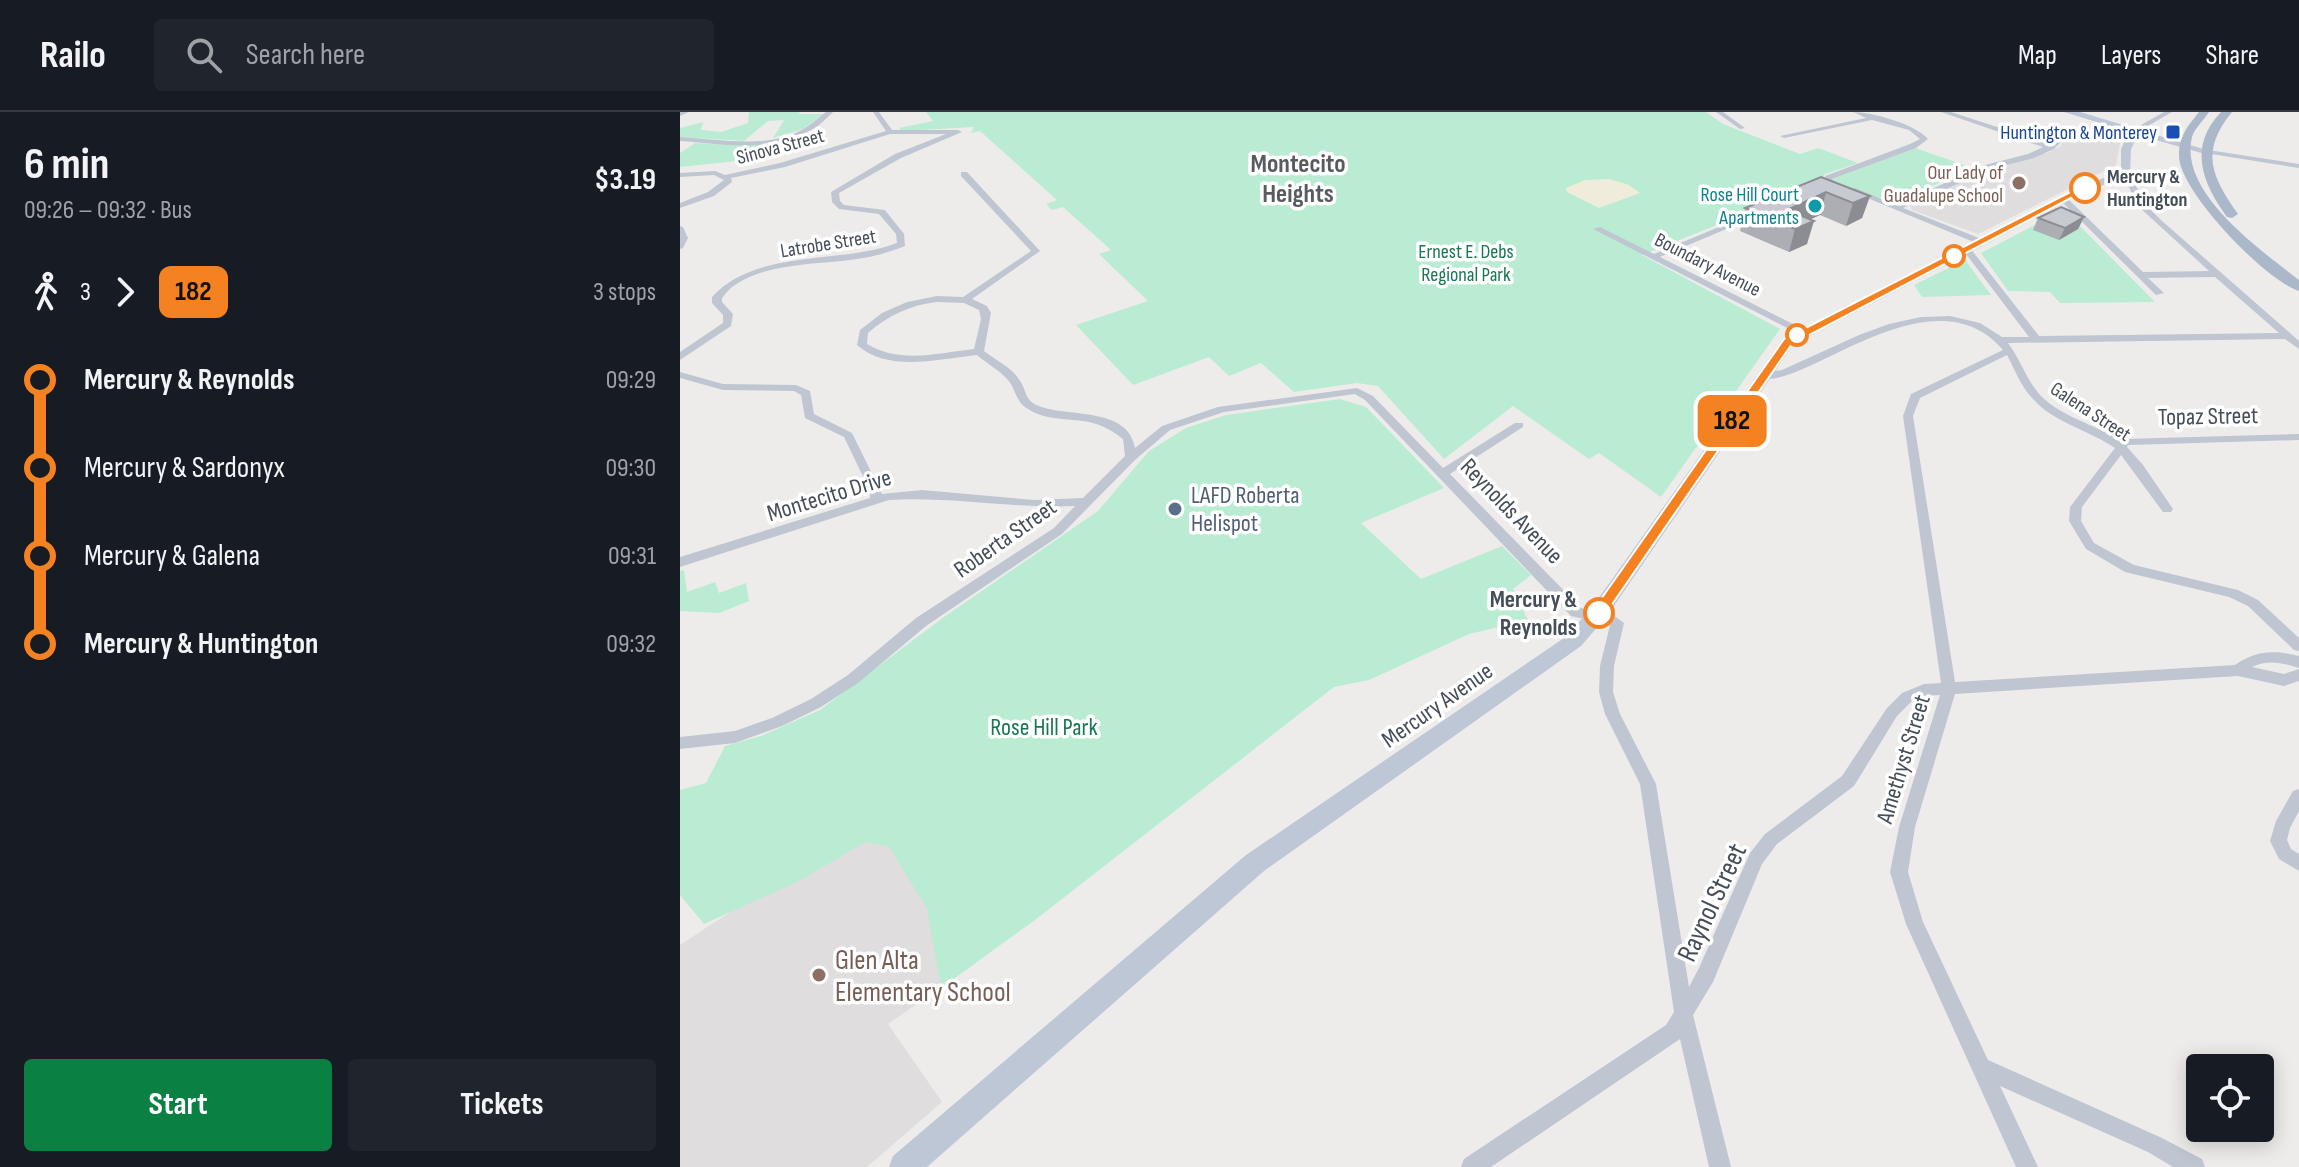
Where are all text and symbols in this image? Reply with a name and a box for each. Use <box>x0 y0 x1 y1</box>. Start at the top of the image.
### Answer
search box <box>154 19 714 91</box>
text: Railo <box>40 33 106 78</box>
icon: search <box>182 33 226 77</box>
text: Search here <box>246 37 365 73</box>
text: Map <box>2018 39 2057 72</box>
text: Layers <box>2101 39 2161 72</box>
text: Share <box>2205 39 2259 72</box>
place label: Huntington & Monterey <box>2000 121 2157 145</box>
marker: Huntington & Monterey <box>2164 123 2182 141</box>
street label: Sinova Street <box>734 124 827 170</box>
text: 6 min <box>24 138 109 191</box>
district label: Montecito Heights <box>1250 149 1346 210</box>
place label: Our Lady of Guadalupe School <box>1884 161 2003 208</box>
text: $3.19 <box>594 162 656 198</box>
place label: Mercury & Huntington <box>2107 165 2187 212</box>
marker: Mercury & Huntington <box>2070 173 2100 203</box>
marker: Our Lady of Guadalupe School <box>2010 174 2028 192</box>
place label: Rose Hill Court Apartments <box>1701 183 1799 230</box>
text: 09:26 – 09:32 · Bus <box>24 195 192 226</box>
marker: Rose Hill Court Apartments <box>1806 197 1824 215</box>
street label: Latrobe Street <box>779 225 878 263</box>
street label: Boundary Avenue <box>1650 228 1765 302</box>
park label: Ernest E. Debs Regional Park <box>1418 240 1514 287</box>
unlabelled marker <box>1943 245 1965 267</box>
icon: walk <box>24 270 68 314</box>
icon: forward <box>103 270 147 314</box>
text: 182 <box>175 275 212 308</box>
text: 3 <box>80 277 91 308</box>
text: 3 stops <box>593 277 656 308</box>
unlabelled marker <box>1786 324 1808 346</box>
text: Mercury & Reynolds <box>84 362 294 398</box>
text: 09:29 <box>606 365 656 396</box>
street label: Galena Street <box>2046 377 2135 447</box>
line badge: 182 <box>1686 395 1778 447</box>
street label: Topaz Street <box>2158 401 2258 432</box>
text: 182 <box>1714 404 1750 437</box>
text: Mercury & Sardonyx <box>84 450 285 486</box>
text: 09:30 <box>605 453 656 484</box>
street label: Reynolds Avenue <box>1454 453 1569 570</box>
street label: Montecito Drive <box>764 463 895 528</box>
place label: LAFD Roberta Helispot <box>1191 481 1299 538</box>
street label: Roberta Street <box>948 493 1062 584</box>
marker: LAFD Roberta Helispot <box>1166 500 1184 518</box>
text: Mercury & Galena <box>84 538 260 574</box>
text: 09:31 <box>608 541 656 572</box>
place label: Mercury & Reynolds <box>1490 585 1577 642</box>
marker: Mercury & Reynolds <box>1584 598 1614 628</box>
text: Mercury & Huntington <box>84 626 318 662</box>
text: 09:32 <box>606 629 656 660</box>
street label: Mercury Avenue <box>1376 657 1498 754</box>
street label: Amethyst Street <box>1870 691 1937 828</box>
park label: Rose Hill Park <box>990 713 1098 742</box>
street label: Raynol Street <box>1671 838 1754 967</box>
place label: Glen Alta Elementary School <box>835 944 1011 1009</box>
marker: Glen Alta Elementary School <box>810 966 828 984</box>
map controls <box>2186 1054 2274 1142</box>
button: locate <box>2186 1054 2274 1142</box>
button: Start <box>24 1059 332 1151</box>
button: Tickets <box>348 1059 656 1151</box>

